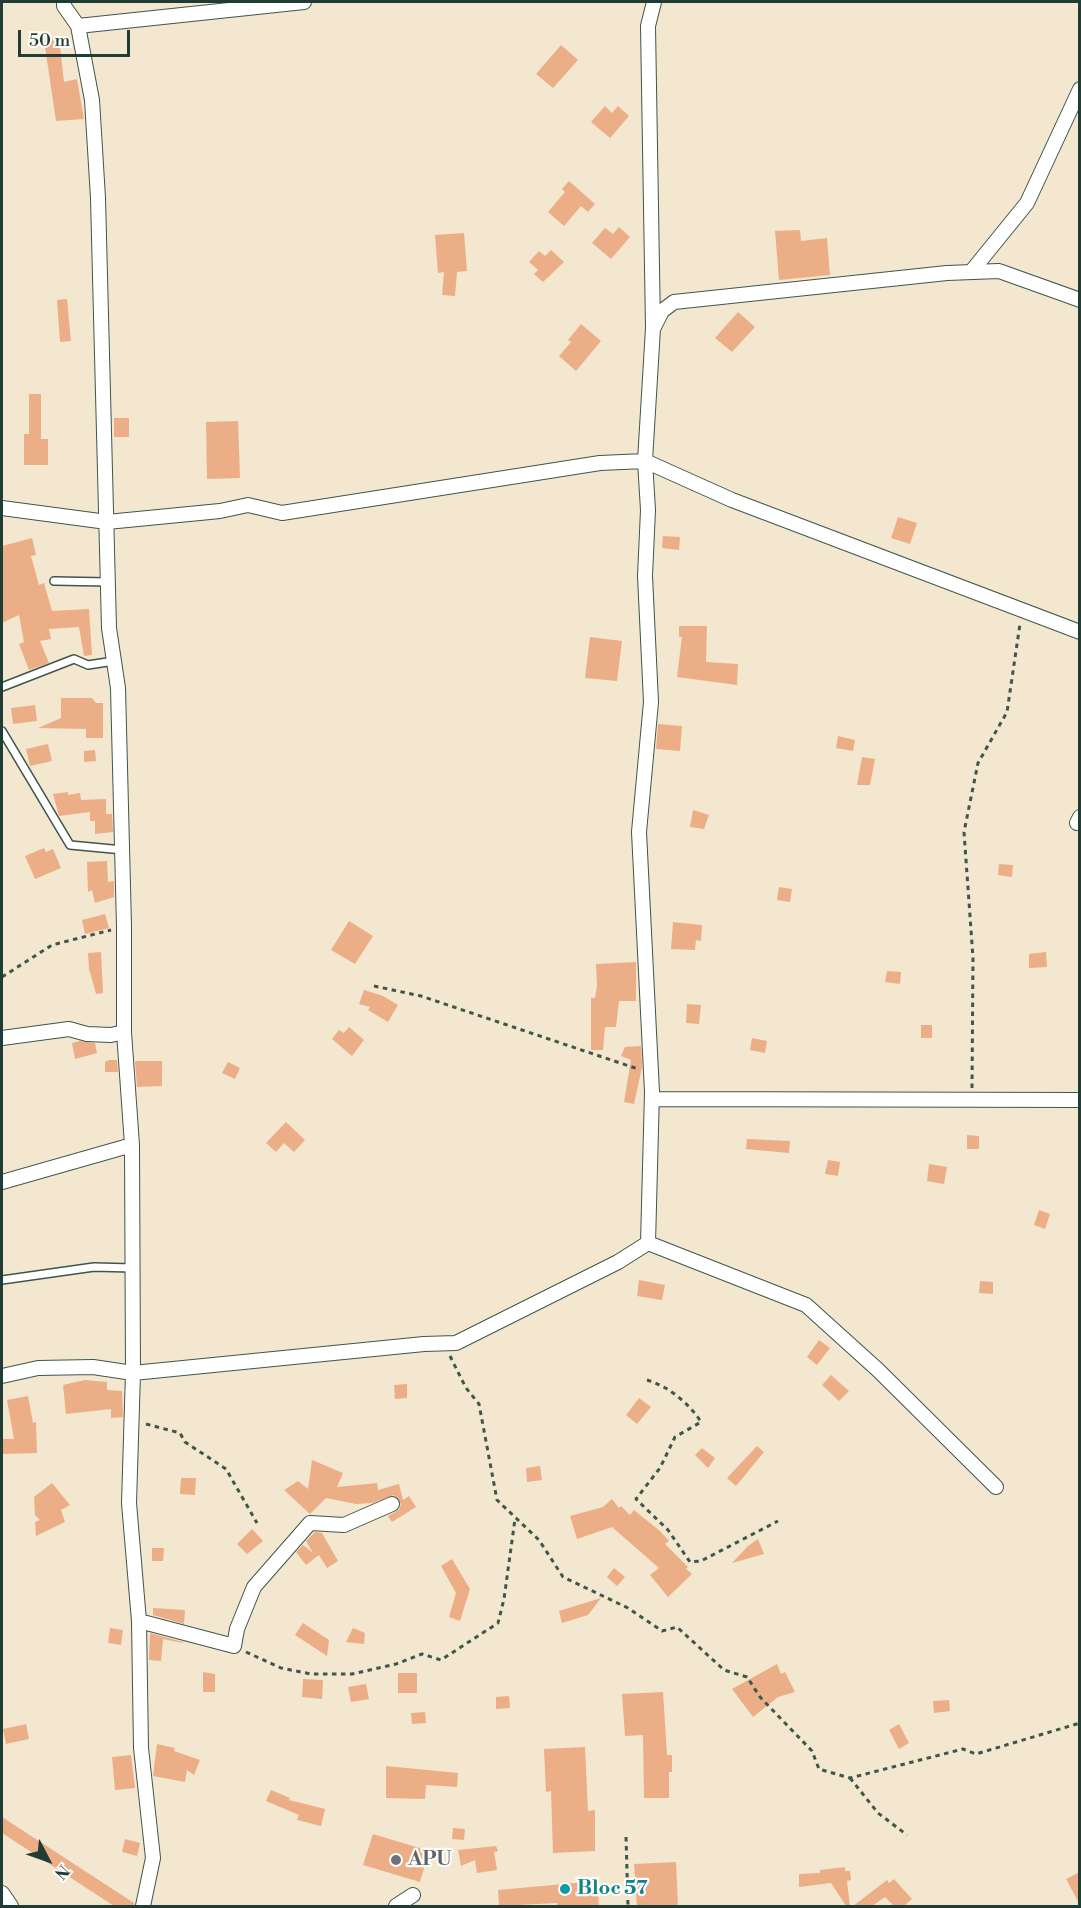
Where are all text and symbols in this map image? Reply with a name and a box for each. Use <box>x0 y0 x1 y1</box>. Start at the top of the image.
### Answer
scale bar <box>21 18 134 56</box>
text: 50 m <box>29 29 70 52</box>
north arrow <box>18 1830 78 1890</box>
place label: APU <box>408 1848 452 1872</box>
marker: APU <box>389 1853 403 1867</box>
text: N <box>50 1860 73 1883</box>
place label: Bloc 57 <box>577 1877 648 1901</box>
marker: Bloc 57 <box>558 1882 572 1896</box>

